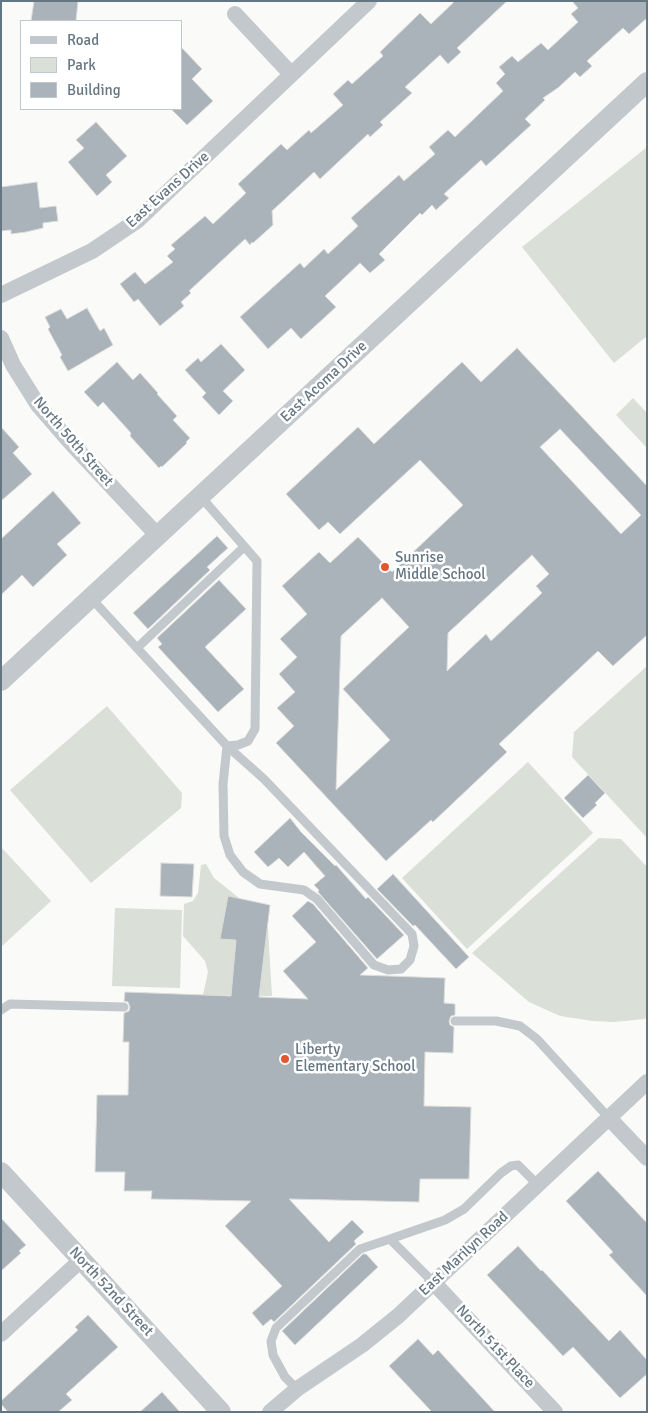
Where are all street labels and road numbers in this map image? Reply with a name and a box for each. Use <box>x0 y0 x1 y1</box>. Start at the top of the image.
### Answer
street label: East Evans Drive <box>123 148 213 232</box>
street label: East Acoma Drive <box>277 337 371 427</box>
street label: North 50th Street <box>29 394 117 490</box>
street label: East Marilyn Road <box>416 1208 512 1300</box>
street label: North 52nd Street <box>65 1244 157 1340</box>
street label: North 51st Place <box>452 1302 538 1392</box>

